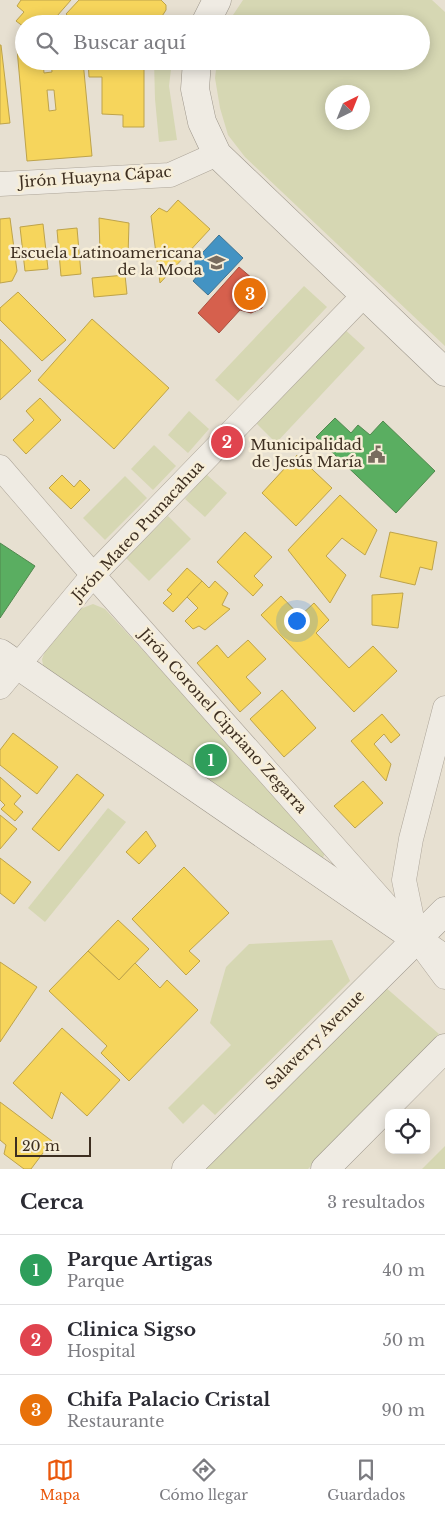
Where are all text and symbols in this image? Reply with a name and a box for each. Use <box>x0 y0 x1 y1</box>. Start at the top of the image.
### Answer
search box <box>15 15 430 70</box>
icon: search <box>33 29 61 57</box>
text: Buscar aquí <box>73 31 186 54</box>
north arrow <box>325 85 370 130</box>
street label: Jirón Huayna Cápac <box>16 162 172 191</box>
place label: Escuela Latinoamericana de la Moda <box>10 243 203 279</box>
school or university icon: Escuela Latinoamericana de la Moda <box>206 252 226 272</box>
pin: 3 <box>234 275 266 313</box>
pin: 2 <box>211 423 243 461</box>
place label: Municipalidad de Jesús María <box>250 435 363 471</box>
public building icon: Municipalidad de Jesús María <box>366 444 386 464</box>
street label: Jirón Mateo Pumacahua <box>66 456 208 606</box>
your location <box>284 608 310 634</box>
street label: Jirón Coronel Cipriano Zegarra <box>134 623 312 817</box>
pin: 1 <box>195 741 227 779</box>
street label: Salaverry Avenue <box>261 986 368 1093</box>
map controls <box>385 1109 430 1154</box>
button: locate <box>385 1109 430 1154</box>
scale bar <box>15 1134 91 1157</box>
text: 20 m <box>22 1137 60 1155</box>
text: Cerca <box>20 1189 84 1215</box>
text: 3 resultados <box>327 1192 425 1212</box>
text: Parque Artigas <box>67 1248 213 1271</box>
text: 1 <box>33 1260 39 1280</box>
text: 40 m <box>382 1260 425 1280</box>
text: Parque <box>67 1271 124 1291</box>
text: Clinica Sigso <box>67 1318 196 1341</box>
text: 2 <box>31 1330 41 1350</box>
text: 50 m <box>383 1330 425 1350</box>
text: Hospital <box>67 1341 136 1361</box>
text: Chifa Palacio Cristal <box>67 1388 270 1411</box>
text: 3 <box>31 1400 41 1420</box>
text: 90 m <box>382 1400 425 1420</box>
text: Restaurante <box>67 1411 164 1431</box>
tab: Mapa <box>40 1456 80 1504</box>
tab: Cómo llegar <box>159 1456 248 1504</box>
tab: Guardados <box>327 1456 405 1504</box>

